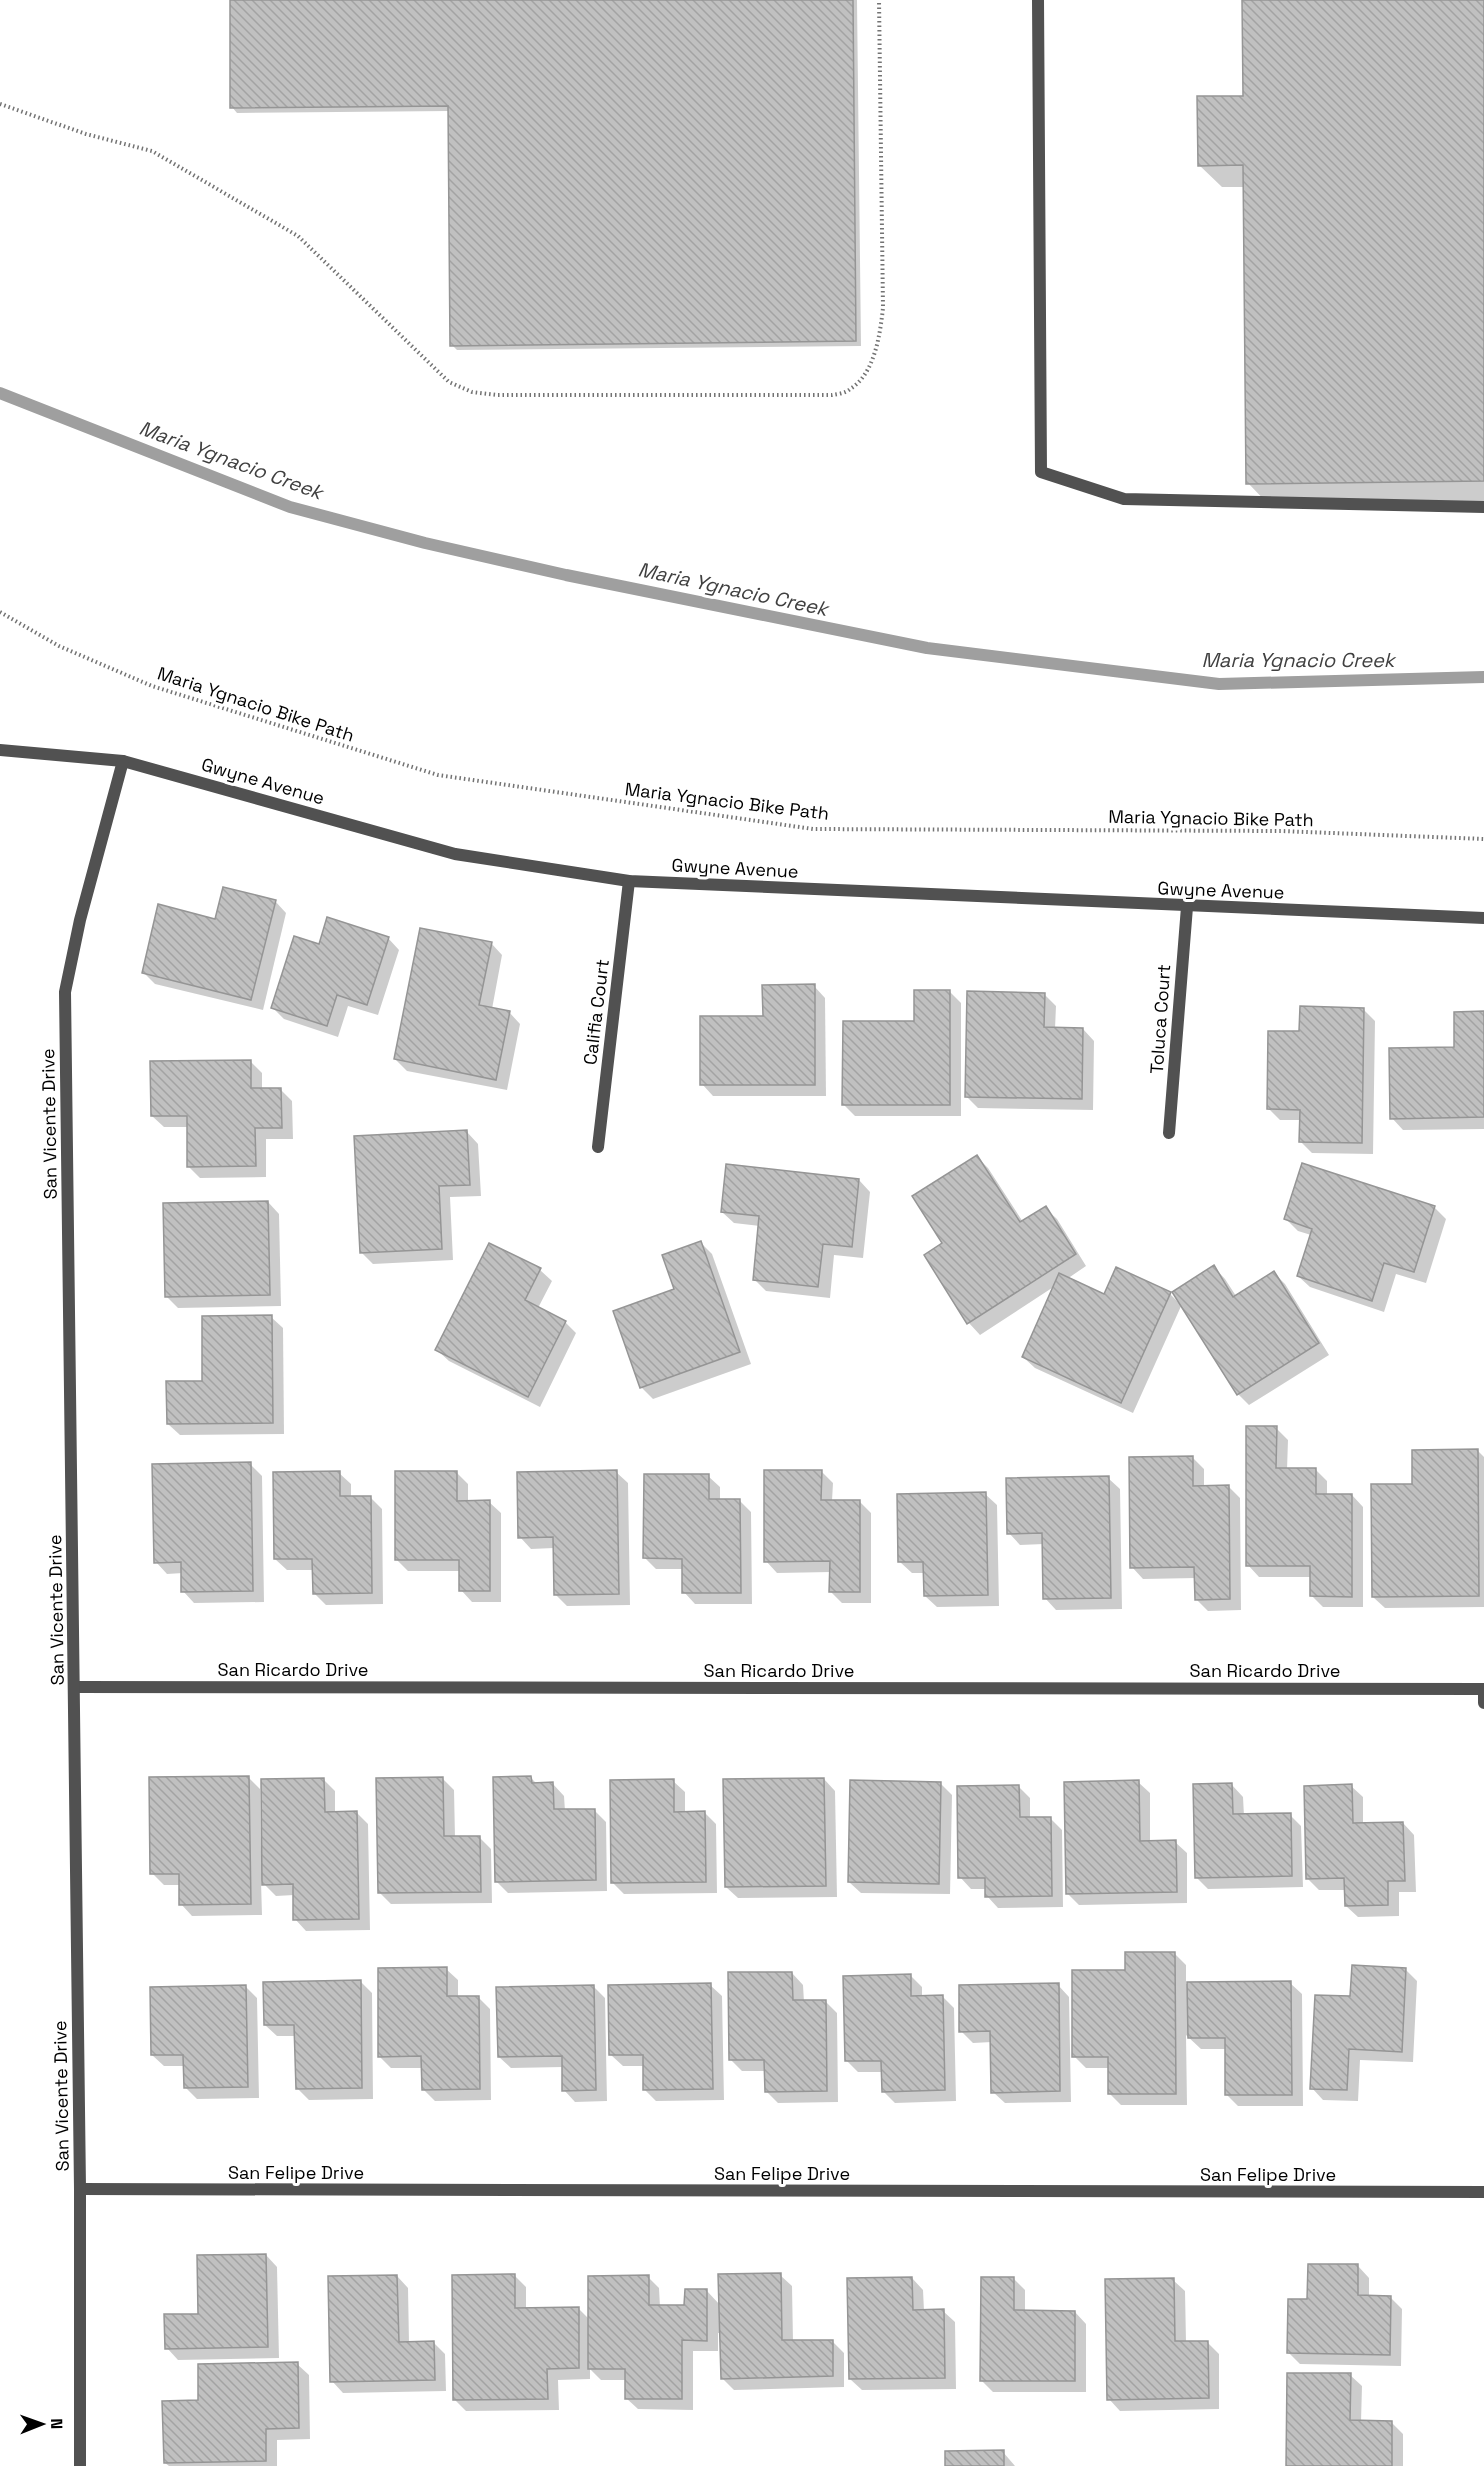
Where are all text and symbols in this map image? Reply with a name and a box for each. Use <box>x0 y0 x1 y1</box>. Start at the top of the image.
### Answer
water label: Maria Ygnacio Creek <box>136 415 328 506</box>
water label: Maria Ygnacio Creek <box>636 556 832 622</box>
water label: Maria Ygnacio Creek <box>1201 647 1397 673</box>
street label: Maria Ygnacio Bike Path <box>155 661 357 747</box>
street label: Gwyne Avenue <box>199 752 327 810</box>
street label: Maria Ygnacio Bike Path <box>624 777 830 825</box>
street label: Maria Ygnacio Bike Path <box>1108 805 1314 831</box>
street label: Gwyne Avenue <box>671 853 799 883</box>
street label: Gwyne Avenue <box>1157 876 1285 904</box>
street label: Califia Court <box>578 958 614 1066</box>
street label: Toluca Court <box>1145 963 1175 1075</box>
street label: San Vicente Drive <box>36 1048 62 1200</box>
street label: San Vicente Drive <box>43 1534 69 1686</box>
street label: San Ricardo Drive <box>218 1658 368 1681</box>
street label: San Ricardo Drive <box>704 1659 854 1682</box>
street label: San Ricardo Drive <box>1190 1659 1340 1682</box>
street label: San Vicente Drive <box>48 2020 74 2172</box>
street label: San Felipe Drive <box>228 2161 364 2184</box>
street label: San Felipe Drive <box>714 2162 850 2185</box>
street label: San Felipe Drive <box>1200 2163 1336 2186</box>
north arrow <box>12 2394 72 2454</box>
text: N <box>46 2418 67 2429</box>

